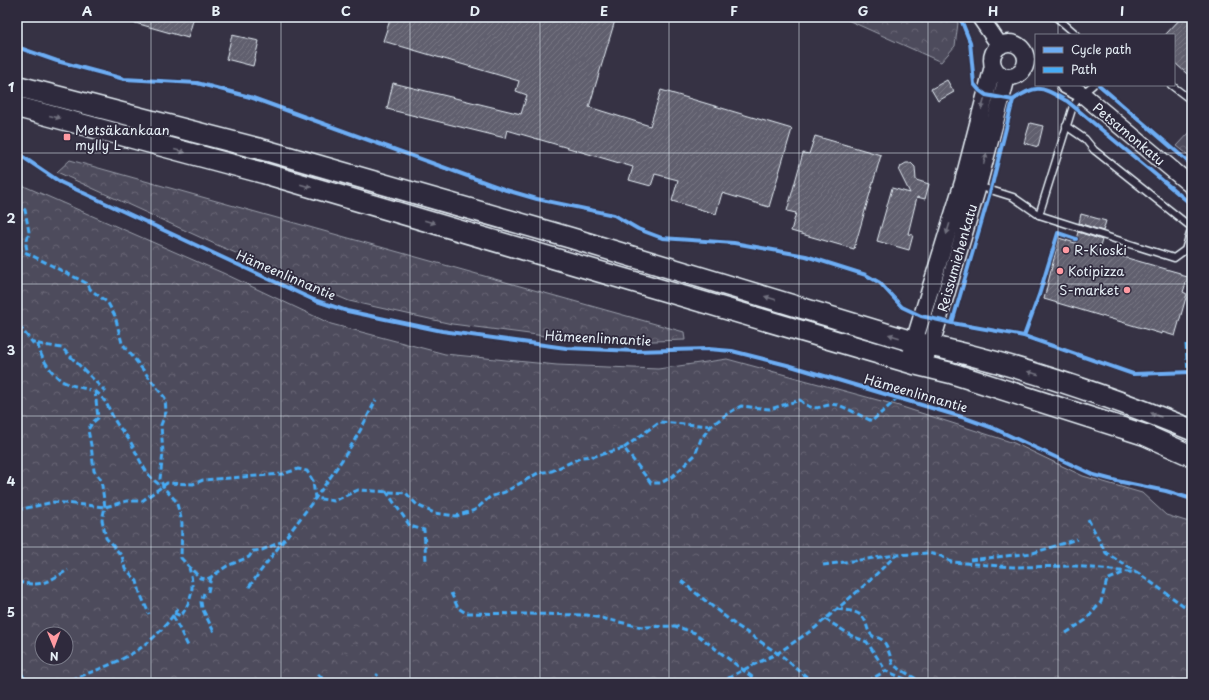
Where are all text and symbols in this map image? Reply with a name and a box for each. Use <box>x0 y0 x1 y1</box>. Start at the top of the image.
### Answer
text: A <box>82 1 92 20</box>
text: B <box>212 1 221 20</box>
text: C <box>341 1 351 20</box>
text: D <box>470 1 480 20</box>
text: E <box>600 1 608 20</box>
text: F <box>730 1 738 20</box>
text: G <box>858 1 868 20</box>
text: H <box>988 1 998 20</box>
text: I <box>1120 1 1124 20</box>
legend <box>1035 34 1175 86</box>
text: Cycle path <box>1071 40 1132 58</box>
text: Path <box>1071 60 1097 78</box>
text: 1 <box>8 77 14 96</box>
one-way arrow <box>980 98 986 110</box>
street label: Petsamonkatu <box>1089 98 1169 169</box>
one-way arrow <box>49 114 61 120</box>
place label: Metsäkankaan mylly L <box>75 120 170 154</box>
marker: Metsäkankaan mylly L <box>62 132 72 142</box>
one-way arrow <box>175 148 187 154</box>
one-way arrow <box>982 153 988 166</box>
one-way arrow <box>300 183 312 189</box>
street label: Reissumiehenkatu <box>932 201 981 314</box>
text: 2 <box>6 208 16 227</box>
one-way arrow <box>425 219 437 225</box>
one-way arrow <box>945 223 951 235</box>
place label: R-Kioski <box>1074 240 1127 259</box>
street label: Hämeenlinnantie <box>233 245 339 304</box>
marker: R-Kioski <box>1061 245 1071 255</box>
place label: Kotipizza <box>1068 261 1125 280</box>
marker: Kotipizza <box>1055 266 1065 276</box>
place label: S-market <box>1059 280 1119 299</box>
marker: S-market <box>1122 285 1132 295</box>
one-way arrow <box>763 295 775 301</box>
street label: Hämeenlinnantie <box>544 325 652 350</box>
one-way arrow <box>888 333 900 339</box>
text: 3 <box>7 340 16 359</box>
street label: Hämeenlinnantie <box>862 369 970 416</box>
one-way arrow <box>1027 370 1039 376</box>
one-way arrow <box>1149 412 1161 418</box>
text: 4 <box>7 471 16 490</box>
text: 5 <box>7 602 15 621</box>
north arrow <box>34 626 74 666</box>
text: N <box>49 648 59 665</box>

